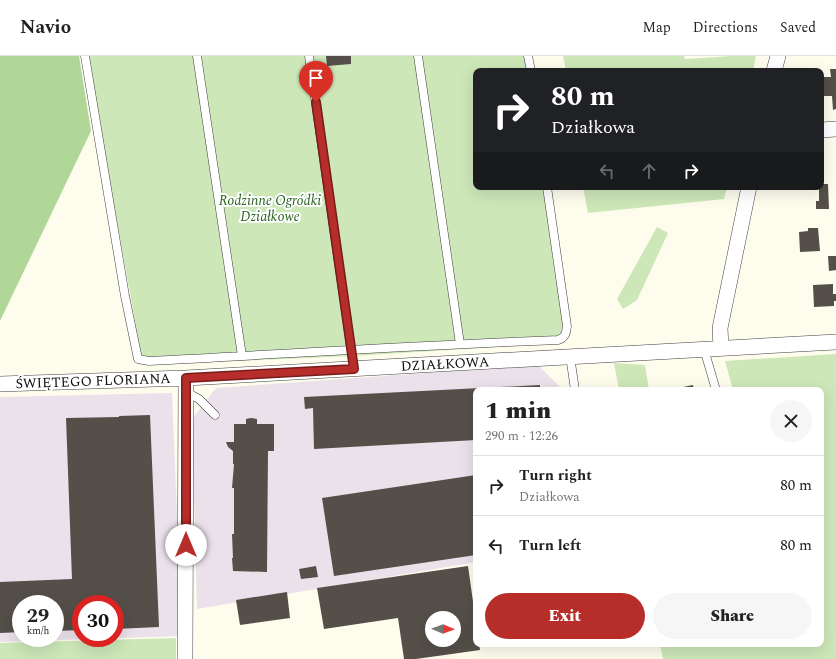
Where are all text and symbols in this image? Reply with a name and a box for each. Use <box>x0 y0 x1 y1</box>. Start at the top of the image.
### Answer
text: Navio <box>20 13 71 42</box>
text: Map <box>643 17 671 38</box>
text: Directions <box>693 17 758 38</box>
text: Saved <box>780 17 816 38</box>
pin <box>299 61 333 102</box>
icon: arrive <box>305 67 327 89</box>
text: 80 m <box>551 75 615 118</box>
icon: right <box>485 84 537 136</box>
text: Działkowa <box>551 114 635 141</box>
icon: left <box>596 160 618 182</box>
icon: ahead <box>638 160 660 182</box>
icon: right <box>680 160 702 182</box>
park label: Rodzinne Ogródki Działkowe <box>219 190 321 227</box>
street label: DZIAŁKOWA <box>400 351 490 377</box>
street label: ŚWIĘTEGO FLORIANA <box>15 368 171 394</box>
text: 1 min <box>485 393 551 429</box>
button: close <box>770 400 812 442</box>
text: 290 m · 12:26 <box>485 426 558 446</box>
text: Turn right <box>519 464 592 487</box>
text: 80 m <box>780 474 812 497</box>
icon: right <box>485 475 507 497</box>
text: Działkowa <box>519 487 580 507</box>
position arrow <box>165 524 207 566</box>
text: Turn left <box>519 534 581 557</box>
text: 80 m <box>780 534 812 557</box>
icon: left <box>485 535 507 557</box>
button: Exit <box>485 593 645 639</box>
button: Share <box>653 593 812 639</box>
speed limit sign: 30 <box>72 595 124 647</box>
text: 29 <box>27 601 49 631</box>
north arrow <box>425 611 461 647</box>
map controls <box>425 611 461 647</box>
text: km/h <box>27 623 49 639</box>

